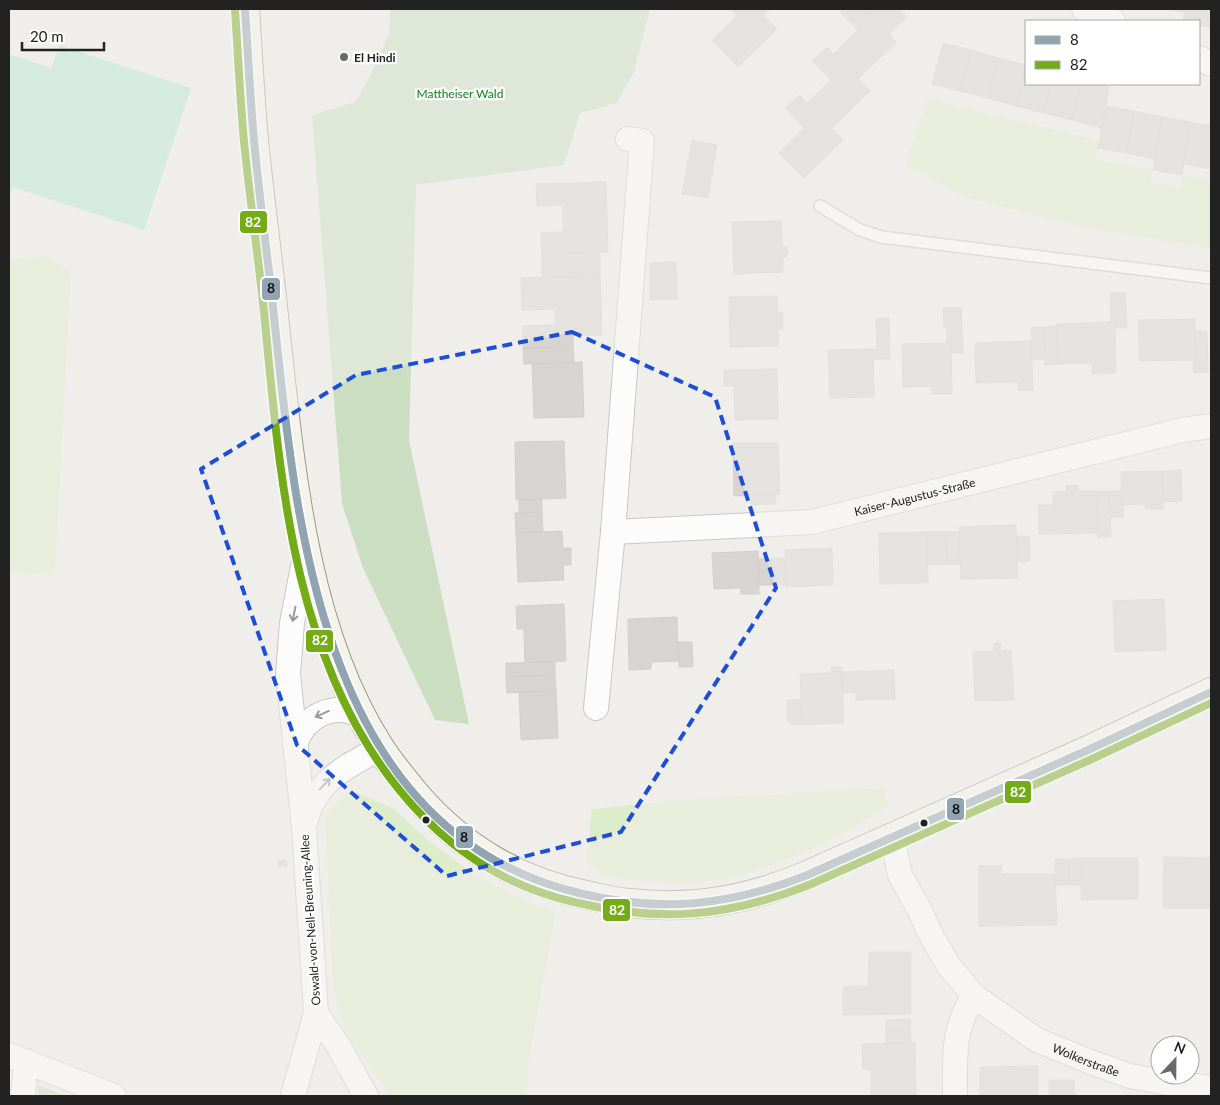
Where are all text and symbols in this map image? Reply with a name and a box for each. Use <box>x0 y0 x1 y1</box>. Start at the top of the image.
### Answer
scale bar <box>22 20 105 52</box>
legend <box>1025 20 1200 85</box>
text: 20 m <box>30 27 64 45</box>
text: 8 <box>1070 30 1079 48</box>
place label: El Hindi <box>354 50 396 65</box>
marker: El Hindi <box>338 51 350 63</box>
text: 82 <box>1070 55 1087 73</box>
park label: Mattheiser Wald <box>417 86 503 101</box>
line badge: 82 <box>239 210 268 234</box>
text: 82 <box>245 213 261 230</box>
line badge: 8 <box>261 277 281 301</box>
text: 8 <box>267 279 275 296</box>
street label: Kaiser-Augustus-Straße <box>852 474 977 519</box>
one-way arrow <box>288 605 298 621</box>
line badge: 82 <box>305 629 334 653</box>
text: 82 <box>312 631 328 648</box>
one-way arrow <box>315 709 330 719</box>
one-way arrow <box>319 778 332 790</box>
line badge: 82 <box>1004 780 1032 804</box>
text: 82 <box>1010 783 1026 800</box>
line badge: 8 <box>946 797 965 821</box>
text: 8 <box>952 800 960 817</box>
unlabelled marker <box>421 815 431 825</box>
unlabelled marker <box>919 818 929 828</box>
line badge: 8 <box>455 825 474 849</box>
text: 8 <box>460 828 468 845</box>
street label: Oswald-von-Nell-Breuning-Allee <box>297 834 323 1006</box>
line badge: 82 <box>602 898 631 922</box>
text: 82 <box>609 901 625 918</box>
north arrow <box>1150 1035 1200 1085</box>
text: N <box>1172 1038 1188 1057</box>
street label: Wolkerstraße <box>1050 1040 1122 1079</box>

